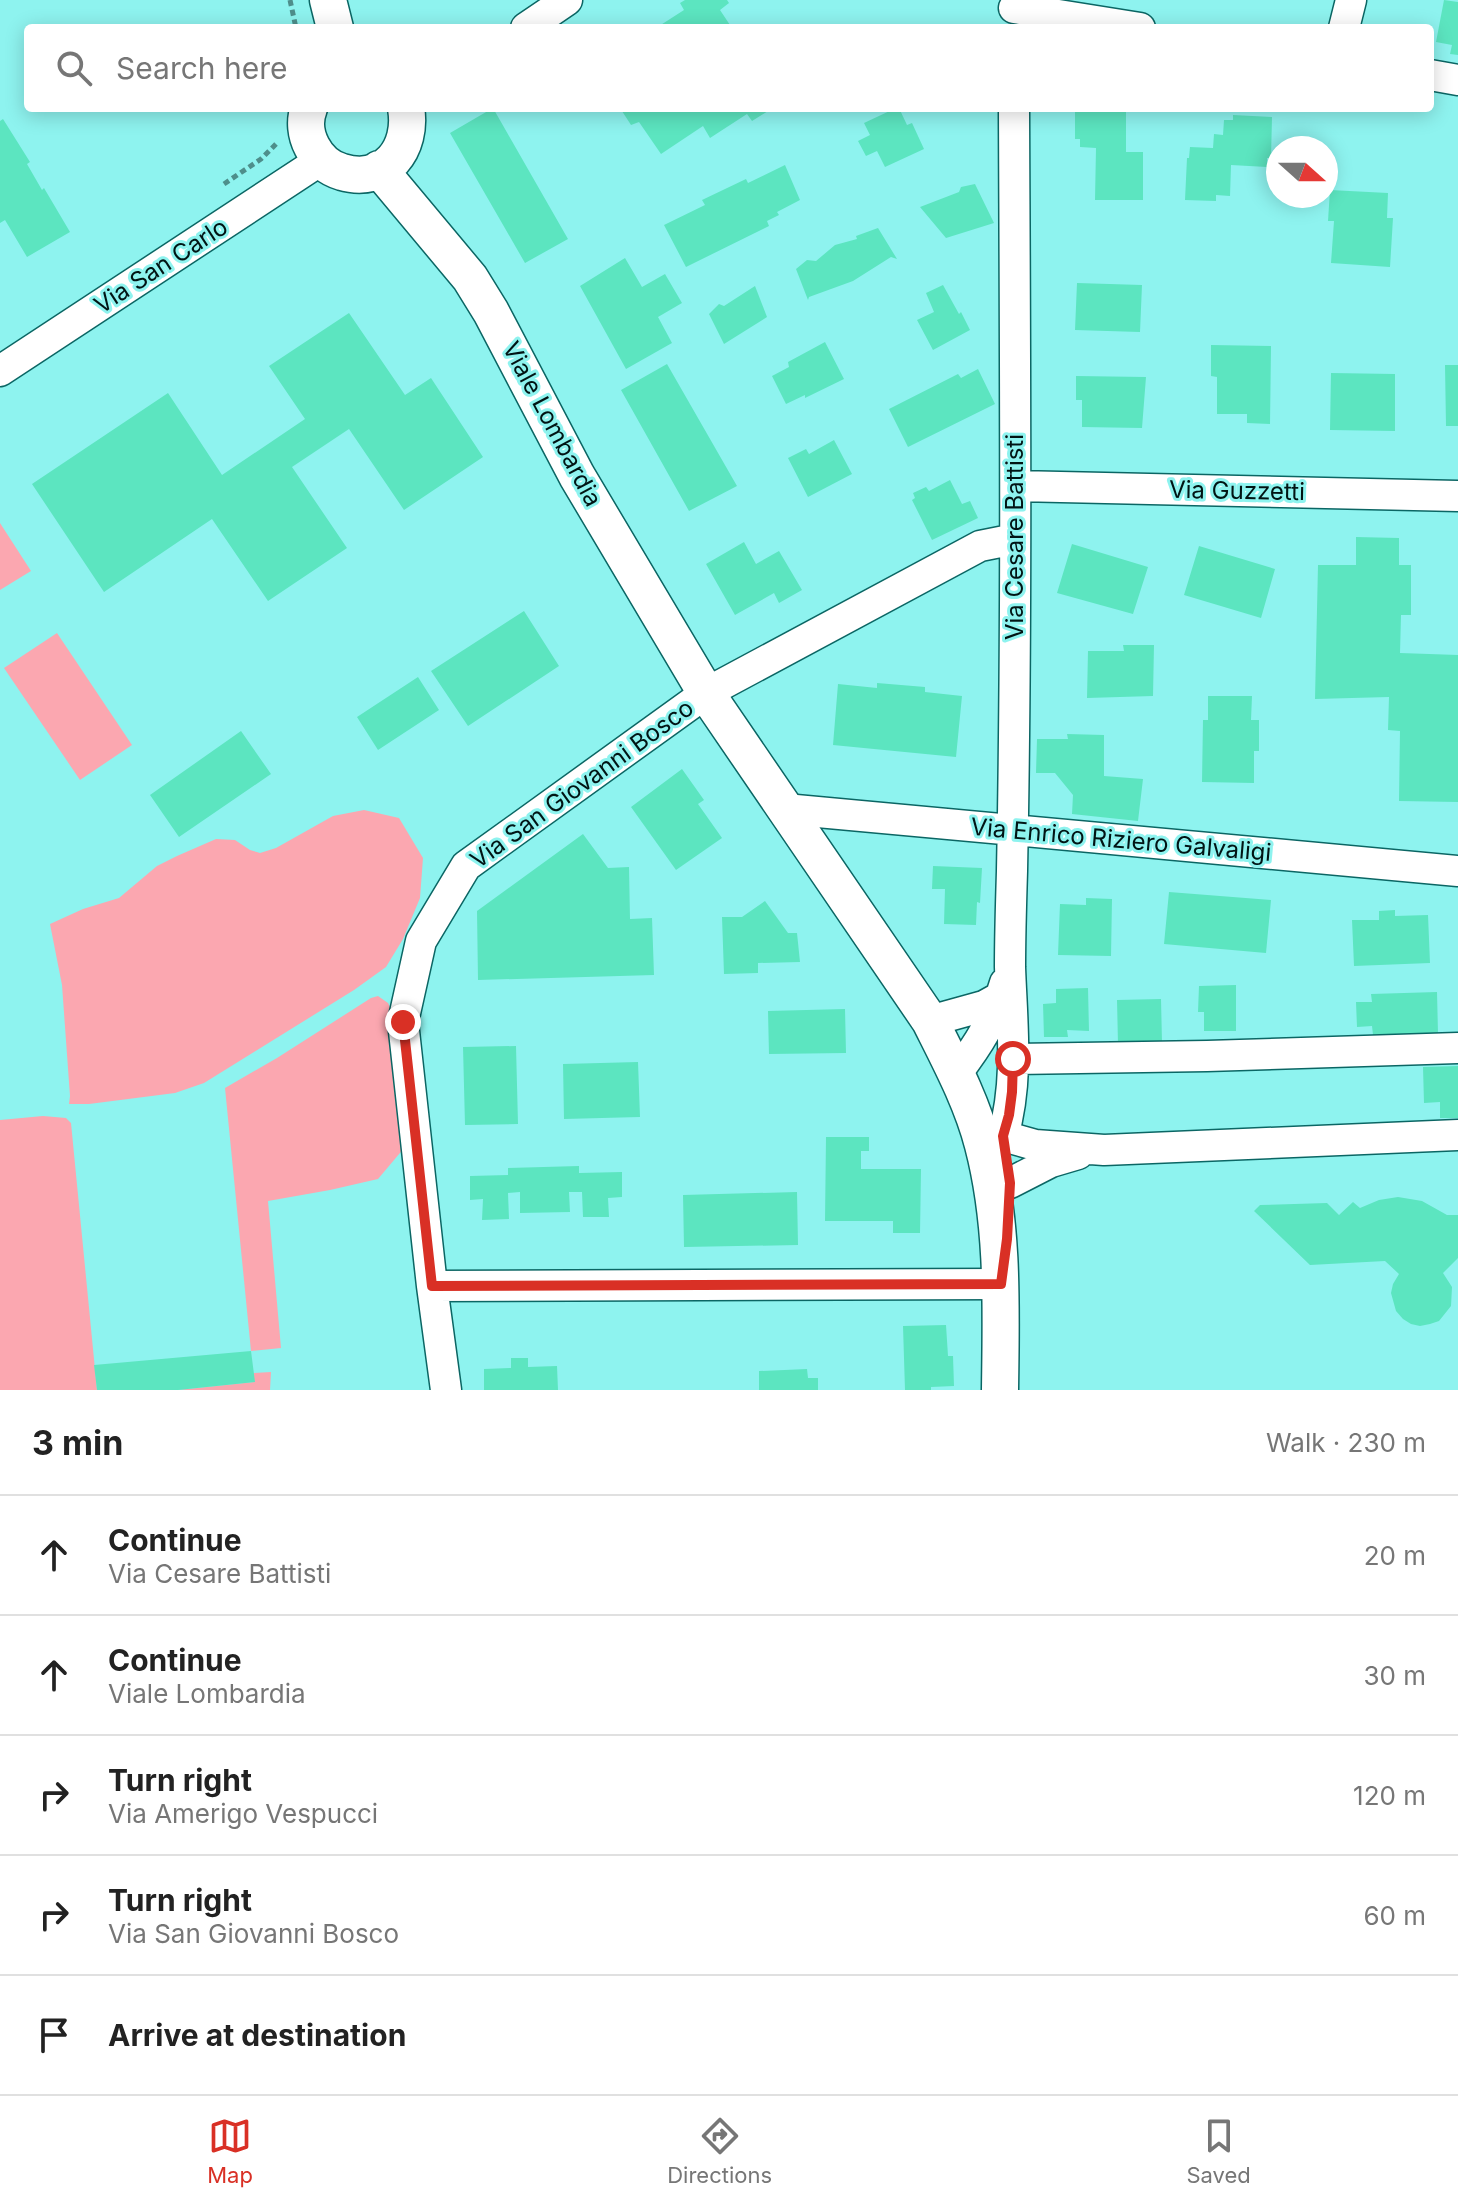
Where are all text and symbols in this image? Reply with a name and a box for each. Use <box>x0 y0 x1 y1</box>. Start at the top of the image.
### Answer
search box <box>24 24 1434 112</box>
icon: search <box>52 46 96 90</box>
text: Search here <box>116 50 288 86</box>
north arrow <box>1266 136 1338 208</box>
street label: Via San Carlo <box>89 212 233 319</box>
street label: Viale Lombardia <box>497 336 608 511</box>
street label: Via Cesare Battisti <box>1000 434 1029 640</box>
street label: Via Guzzetti <box>1169 475 1305 506</box>
street label: Via San Giovanni Bosco <box>464 693 699 874</box>
street label: Via Enrico Riziero Galvaligi <box>970 812 1273 867</box>
route end <box>385 1004 421 1040</box>
route start <box>995 1041 1031 1077</box>
text: 3 min <box>32 1422 123 1463</box>
text: Walk · 230 m <box>1266 1427 1426 1458</box>
text: Continue <box>108 1522 242 1558</box>
icon: ahead <box>32 1533 76 1577</box>
text: 20 m <box>1364 1540 1426 1571</box>
text: Via Cesare Battisti <box>108 1558 331 1589</box>
text: Continue <box>108 1642 242 1678</box>
icon: ahead <box>32 1653 76 1697</box>
text: 30 m <box>1363 1660 1426 1691</box>
text: Viale Lombardia <box>108 1678 306 1709</box>
text: Turn right <box>108 1762 252 1798</box>
icon: right <box>32 1773 76 1817</box>
text: 120 m <box>1353 1780 1426 1811</box>
text: Via Amerigo Vespucci <box>108 1798 378 1829</box>
text: Turn right <box>108 1882 252 1918</box>
icon: right <box>32 1893 76 1937</box>
text: 60 m <box>1363 1900 1426 1931</box>
text: Via San Giovanni Bosco <box>108 1918 399 1949</box>
icon: arrive <box>32 2013 76 2057</box>
text: Arrive at destination <box>108 2017 406 2053</box>
tab: Map <box>207 2114 253 2188</box>
tab: Directions <box>667 2114 772 2188</box>
tab: Saved <box>1186 2114 1251 2188</box>

